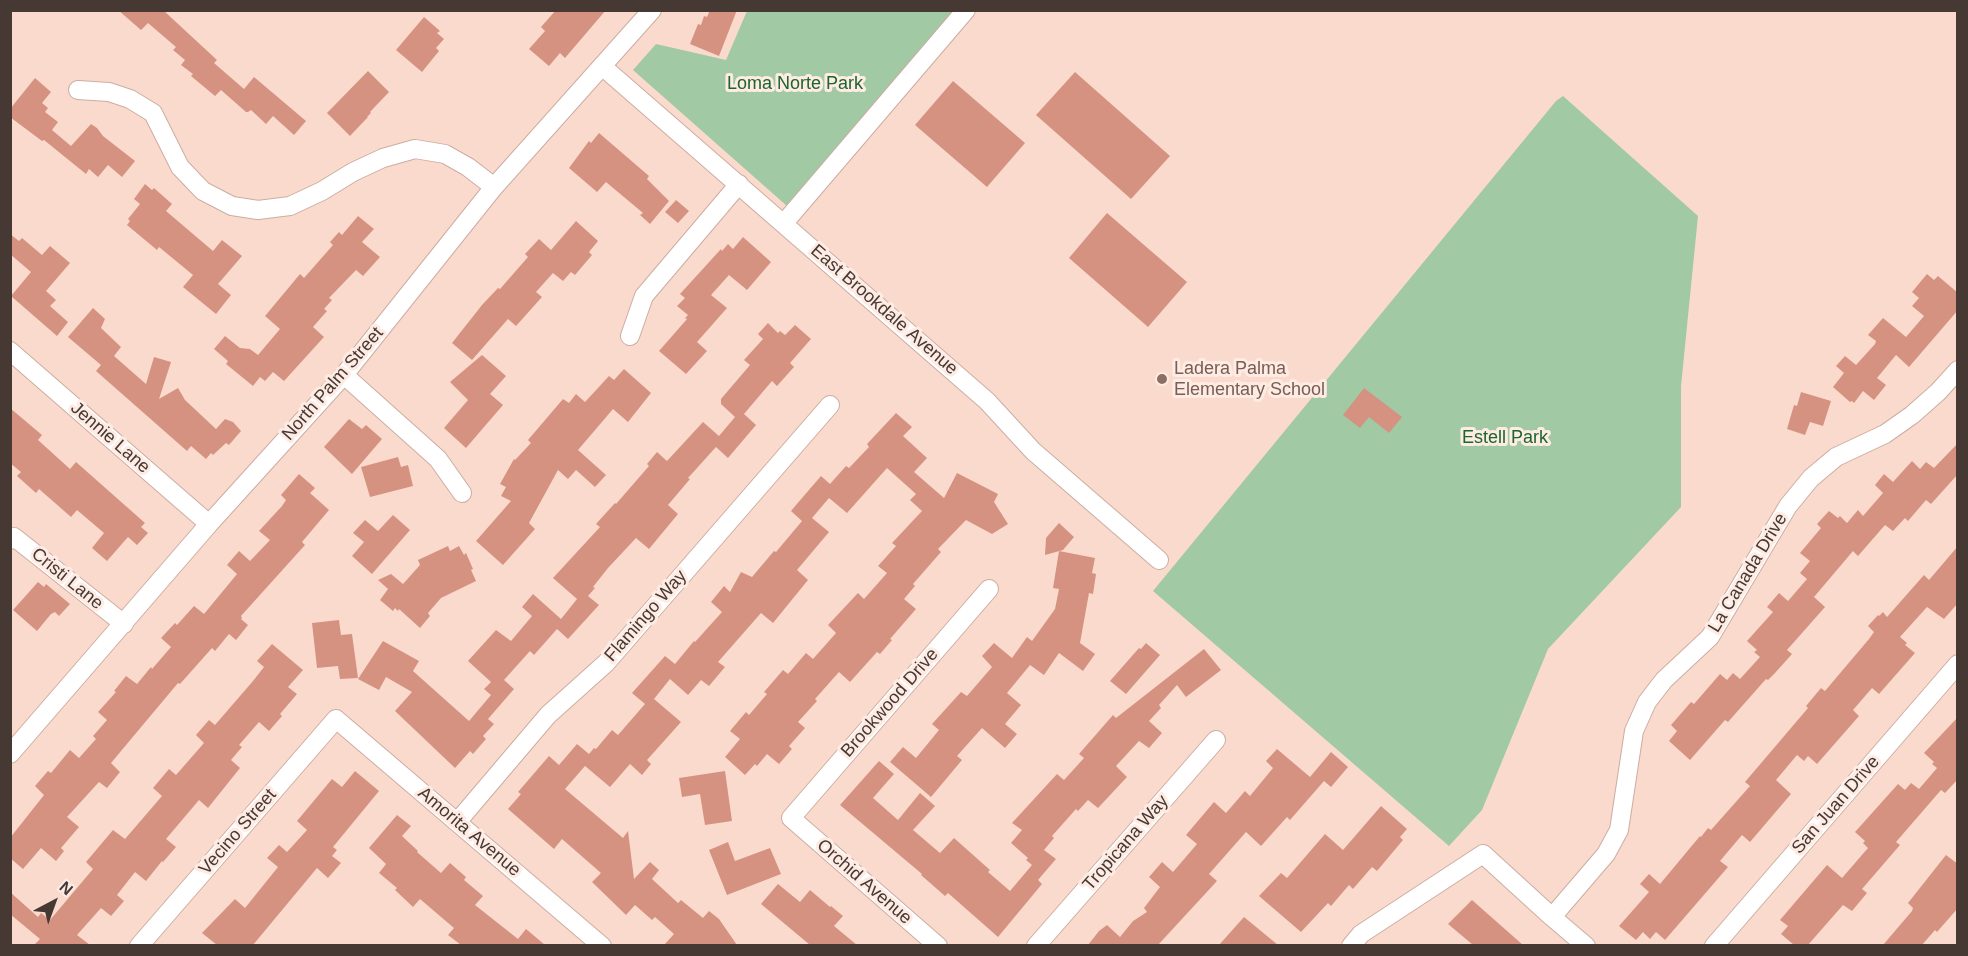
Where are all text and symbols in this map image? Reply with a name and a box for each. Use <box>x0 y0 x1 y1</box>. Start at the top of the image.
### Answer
park label: Loma Norte Park <box>727 73 863 95</box>
street label: East Brookdale Avenue <box>806 240 962 380</box>
street label: North Palm Street <box>278 323 388 445</box>
place label: Ladera Palma Elementary School <box>1174 358 1325 400</box>
marker: Ladera Palma Elementary School <box>1155 372 1169 386</box>
street label: Jennie Lane <box>66 398 154 478</box>
park label: Estell Park <box>1462 427 1548 449</box>
street label: La Canada Drive <box>1704 510 1792 636</box>
street label: Cristi Lane <box>27 544 107 614</box>
street label: Flamingo Way <box>600 566 692 666</box>
street label: Brookwood Drive <box>837 644 943 762</box>
street label: San Juan Drive <box>1787 751 1885 859</box>
street label: Amorita Avenue <box>413 783 525 881</box>
street label: Vecino Street <box>195 785 281 879</box>
street label: Tropicana Way <box>1079 791 1173 895</box>
street label: Orchid Avenue <box>812 835 916 929</box>
north arrow <box>24 872 84 932</box>
text: N <box>56 878 76 898</box>

